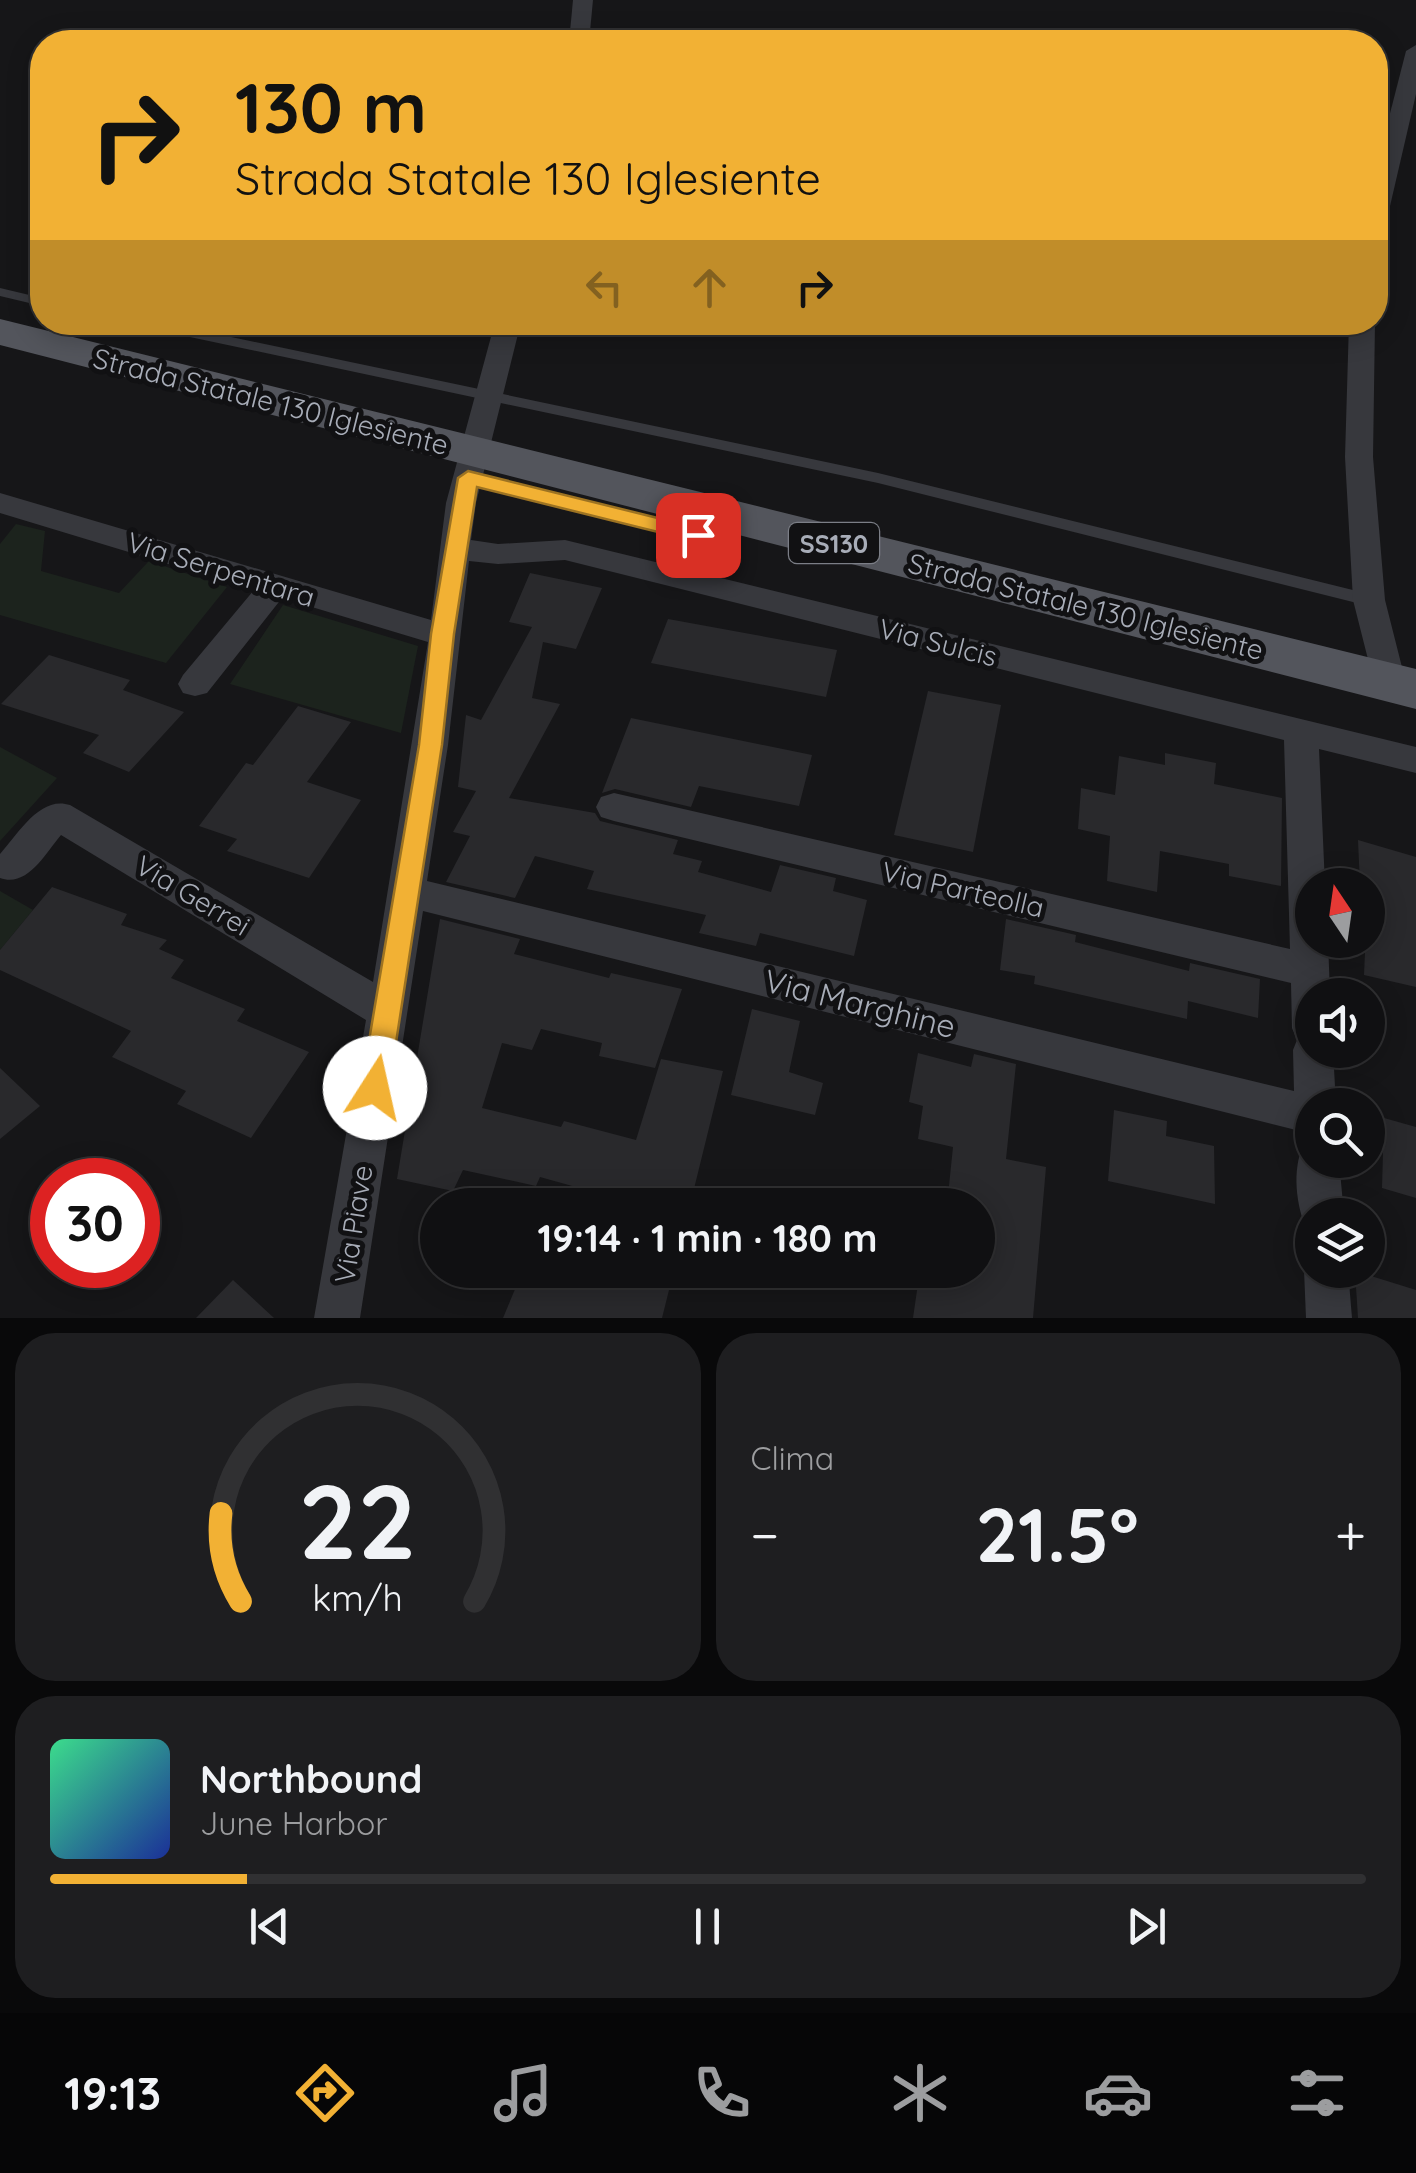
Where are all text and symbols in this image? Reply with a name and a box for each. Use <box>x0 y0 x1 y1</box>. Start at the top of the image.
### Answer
text: 130 m <box>235 63 427 151</box>
icon: right <box>70 70 200 200</box>
text: Strada Statale 130 Iglesiente <box>235 150 821 206</box>
icon: left <box>577 260 632 315</box>
icon: ahead <box>682 260 737 315</box>
icon: right <box>787 260 842 315</box>
street label: Strada Statale 130 Iglesiente <box>90 340 452 462</box>
pin <box>656 493 741 578</box>
icon: arrive <box>671 508 726 563</box>
road number: SS130 <box>789 523 879 563</box>
street label: Via Serpentara <box>123 524 319 614</box>
street label: Strada Statale 130 Iglesiente <box>905 545 1267 667</box>
street label: Via Sulcis <box>875 610 1001 674</box>
street label: Via Gerrei <box>129 847 257 943</box>
street label: Via Parteolla <box>878 853 1048 925</box>
north arrow <box>1295 868 1385 958</box>
map controls <box>1295 868 1385 1288</box>
street label: Via Marghine <box>760 960 960 1046</box>
button: sound <box>1295 978 1385 1068</box>
position arrow <box>323 1036 427 1140</box>
button: search <box>1295 1088 1385 1178</box>
speed limit sign: 30 <box>30 1158 160 1288</box>
street label: Via Piave <box>326 1162 380 1286</box>
button: layers <box>1295 1198 1385 1288</box>
text: 19:14 · 1 min · 180 m <box>538 1214 878 1262</box>
text: Clima <box>751 1438 834 1478</box>
text: 22 <box>299 1455 417 1585</box>
text: 21.5° <box>975 1487 1139 1581</box>
text: − <box>751 1500 779 1569</box>
text: + <box>1335 1500 1366 1569</box>
text: km/h <box>312 1575 403 1620</box>
text: Northbound <box>200 1755 422 1803</box>
text: June Harbor <box>200 1803 388 1843</box>
icon: previous <box>242 1899 297 1954</box>
icon: pause <box>680 1899 735 1954</box>
icon: next <box>1119 1899 1174 1954</box>
icon: directions <box>290 2058 360 2128</box>
icon: music <box>488 2058 558 2128</box>
icon: phone <box>687 2058 757 2128</box>
icon: climate <box>885 2058 955 2128</box>
icon: car <box>1083 2058 1153 2128</box>
icon: filters <box>1282 2058 1352 2128</box>
text: 19:13 <box>64 2065 161 2121</box>

